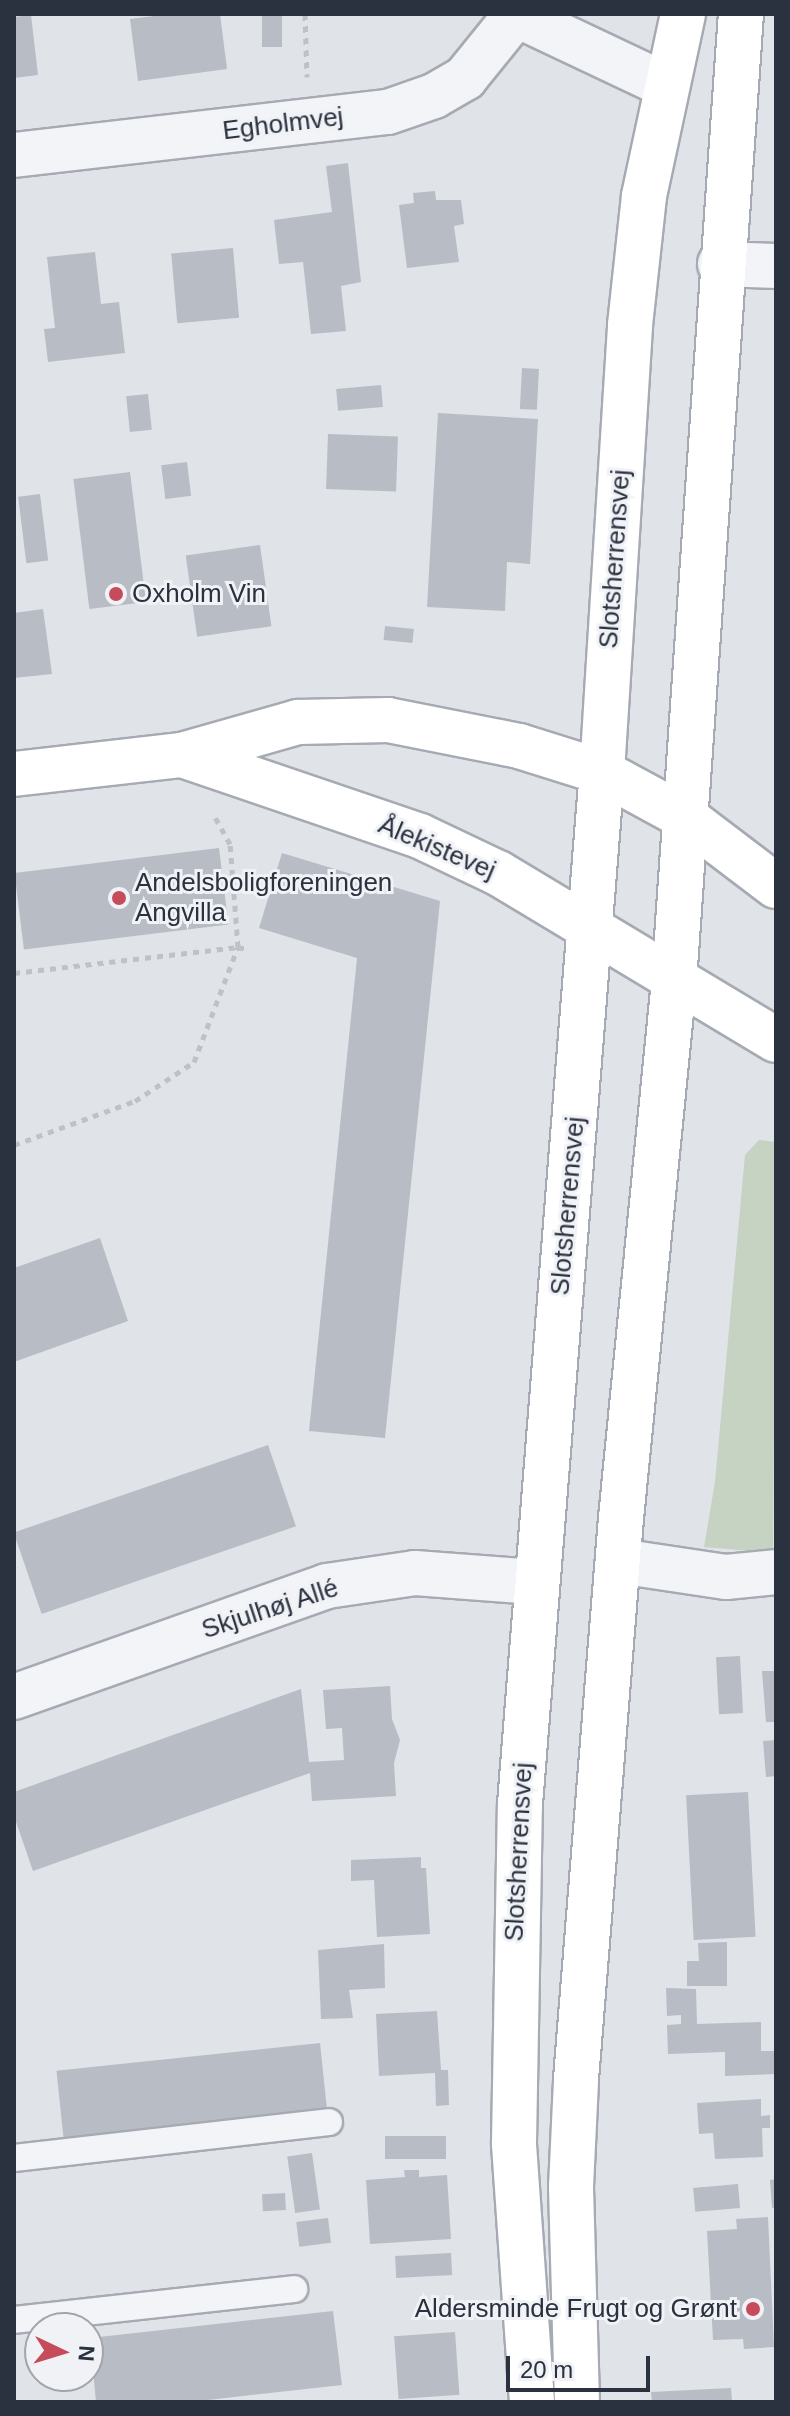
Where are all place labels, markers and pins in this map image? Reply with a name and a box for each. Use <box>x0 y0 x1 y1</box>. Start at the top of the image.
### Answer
place label: Oxholm Vin <box>132 578 266 610</box>
marker: Oxholm Vin <box>107 585 125 603</box>
place label: Andelsboligforeningen Angvilla <box>135 867 392 928</box>
marker: Andelsboligforeningen Angvilla <box>110 889 128 907</box>
place label: Aldersminde Frugt og Grønt <box>415 2293 737 2325</box>
marker: Aldersminde Frugt og Grønt <box>744 2300 762 2318</box>

